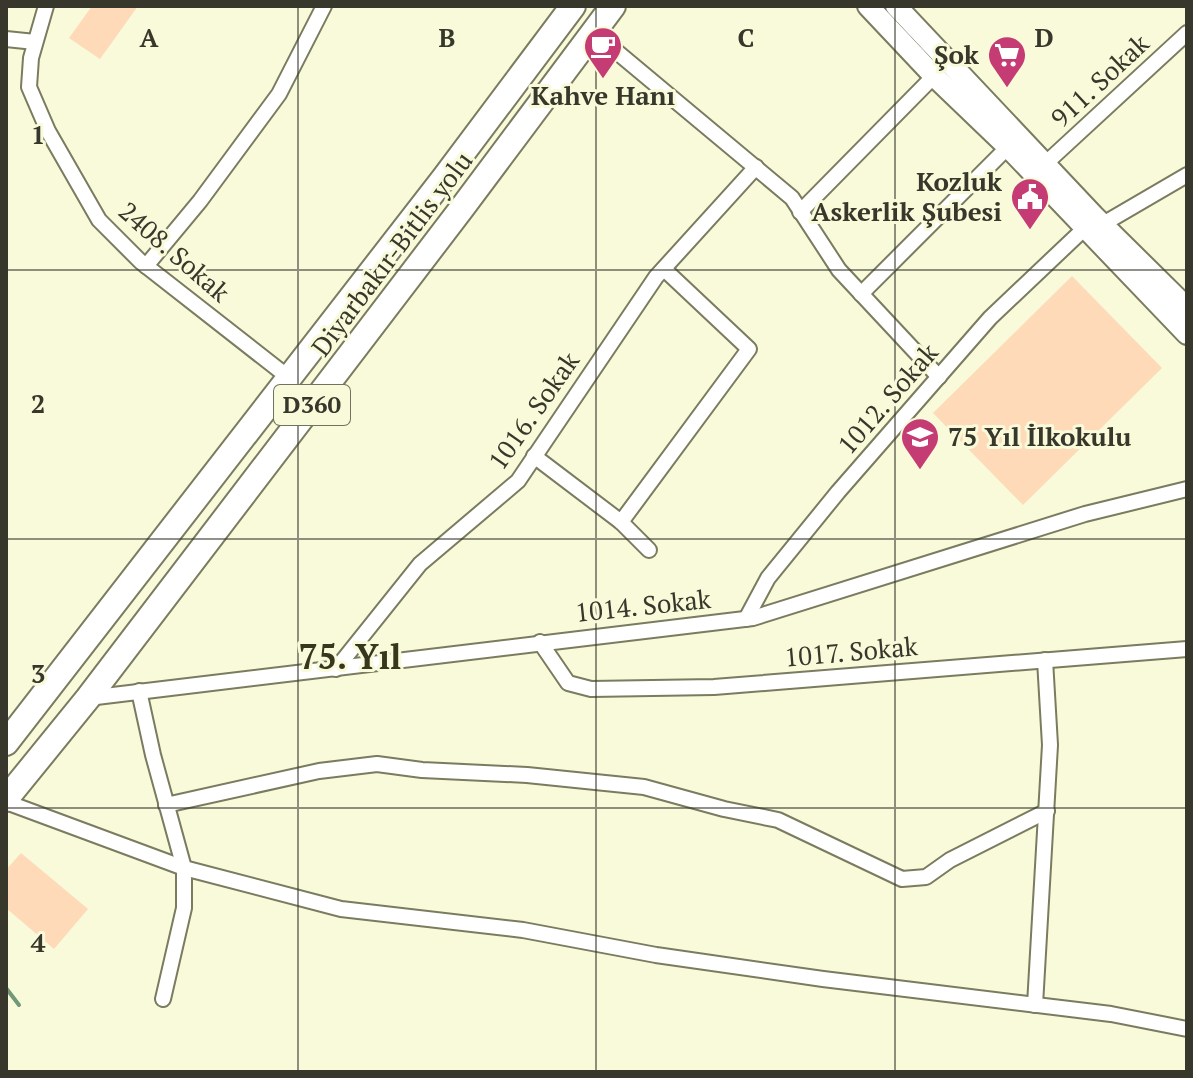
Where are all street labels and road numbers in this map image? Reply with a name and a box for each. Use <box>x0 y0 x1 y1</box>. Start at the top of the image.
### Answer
street label: 911. Sokak <box>1043 26 1156 134</box>
street label: Diyarbakır-Bitlis yolu <box>303 144 479 362</box>
street label: 2408. Sokak <box>112 194 238 309</box>
street label: 1012. Sokak <box>830 335 945 461</box>
street label: 1016. Sokak <box>480 344 587 476</box>
road number: D360 <box>274 385 350 425</box>
street label: 1014. Sokak <box>573 581 713 629</box>
street label: 1017. Sokak <box>783 628 920 674</box>

